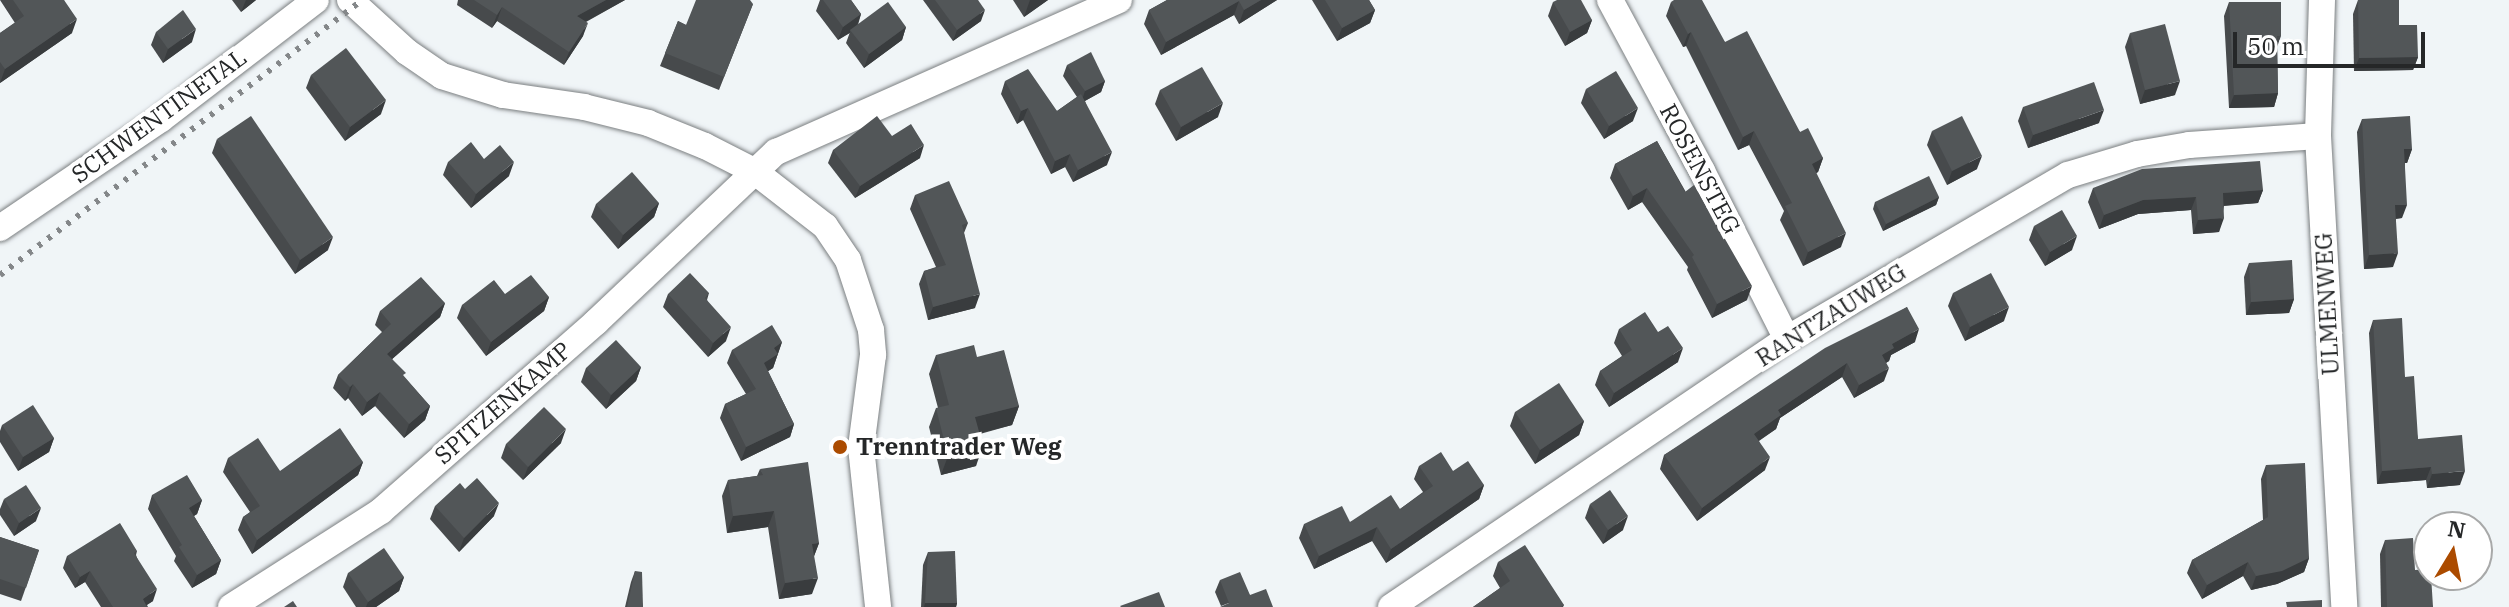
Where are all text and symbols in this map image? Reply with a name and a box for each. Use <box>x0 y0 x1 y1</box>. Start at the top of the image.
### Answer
scale bar <box>2237 16 2429 66</box>
text: 50 m <box>2247 30 2304 62</box>
street label: SCHWENTINETAL <box>66 43 252 189</box>
street label: ROSENSTEG <box>1654 99 1746 239</box>
street label: ULMENWEG <box>2309 232 2345 376</box>
street label: RANTZAUWEG <box>1750 257 1912 373</box>
street label: SPITZENKAMP <box>429 336 577 470</box>
place label: Trenntrader Weg <box>856 433 1062 461</box>
marker: Trenntrader Weg <box>831 438 849 456</box>
north arrow <box>2413 511 2493 591</box>
text: N <box>2446 513 2468 545</box>

